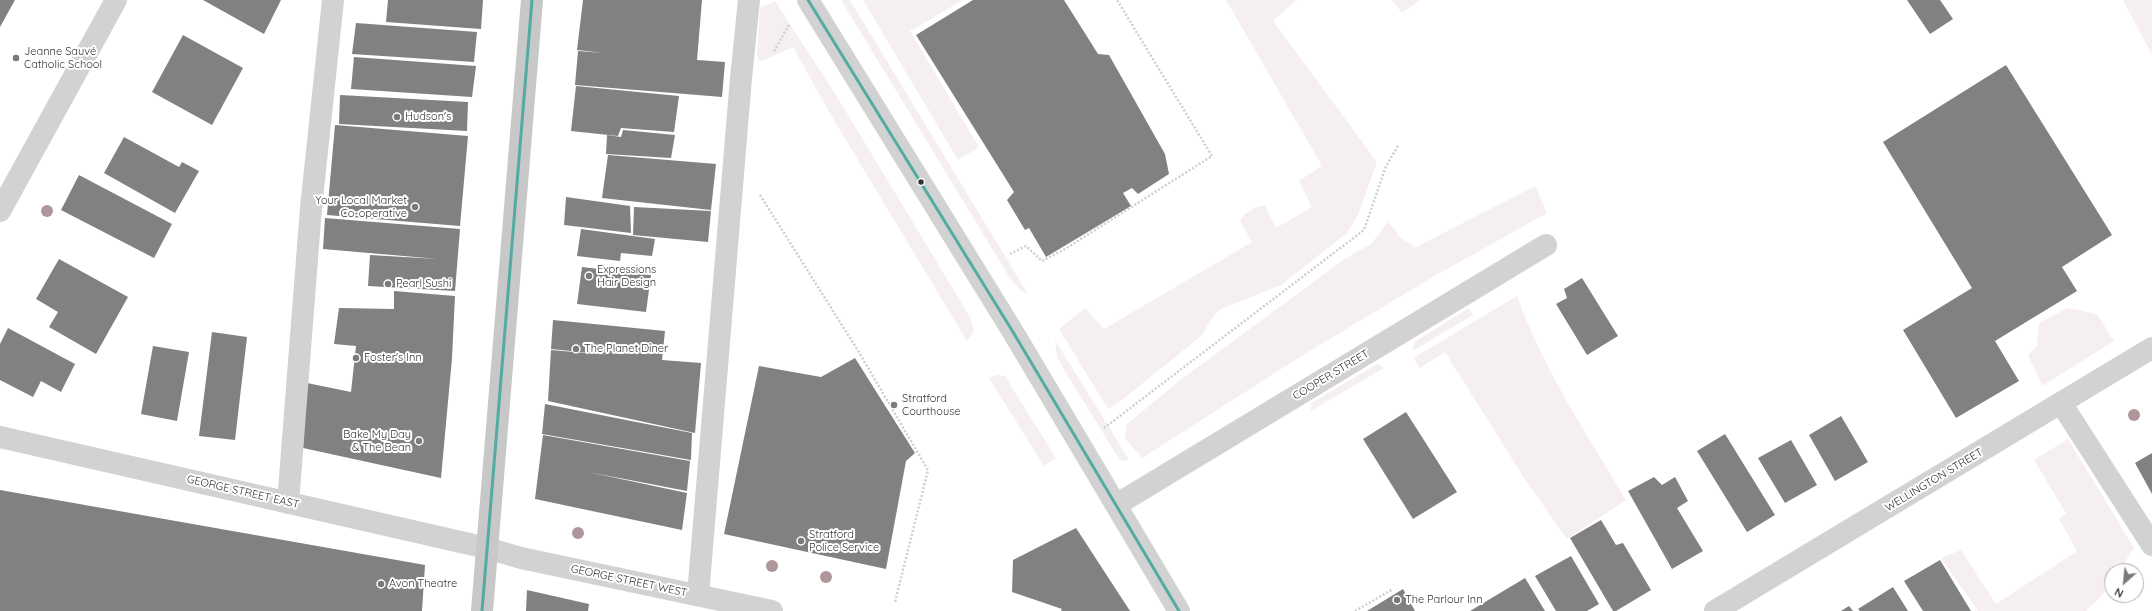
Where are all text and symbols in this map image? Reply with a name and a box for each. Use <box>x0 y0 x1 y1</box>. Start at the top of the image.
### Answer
place label: Jeanne Sauvé Catholic School <box>24 45 102 71</box>
marker: Jeanne Sauvé Catholic School <box>11 53 21 63</box>
place label: Hudson's <box>405 110 451 124</box>
marker: Hudson's <box>392 112 402 122</box>
unlabelled marker <box>916 177 926 187</box>
place label: Your Local Market Co-operative <box>315 194 407 220</box>
marker: Your Local Market Co-operative <box>410 202 420 212</box>
place label: Expressions Hair Design <box>597 263 656 289</box>
marker: Expressions Hair Design <box>584 271 594 281</box>
place label: Pearl Sushi <box>396 277 451 291</box>
marker: Pearl Sushi <box>383 279 393 289</box>
place label: The Planet Diner <box>584 342 668 356</box>
marker: The Planet Diner <box>571 344 581 354</box>
street label: COOPER STREET <box>1291 347 1371 403</box>
place label: Foster's Inn <box>364 351 422 365</box>
marker: Foster's Inn <box>351 353 361 363</box>
place label: Stratford Courthouse <box>902 392 961 418</box>
marker: Stratford Courthouse <box>889 400 899 410</box>
place label: Bake My Day & The Bean <box>343 428 411 454</box>
marker: Bake My Day & The Bean <box>414 436 424 446</box>
street label: WELLINGTON STREET <box>1883 446 1985 514</box>
street label: GEORGE STREET EAST <box>185 473 301 511</box>
place label: Stratford Police Service <box>809 528 879 554</box>
marker: Stratford Police Service <box>796 536 806 546</box>
street label: GEORGE STREET WEST <box>570 562 688 600</box>
north arrow <box>2104 563 2144 603</box>
place label: Avon Theatre <box>389 577 457 591</box>
marker: Avon Theatre <box>376 579 386 589</box>
text: N <box>2112 585 2126 601</box>
place label: The Parlour Inn <box>1405 593 1483 607</box>
marker: The Parlour Inn <box>1392 595 1402 605</box>

